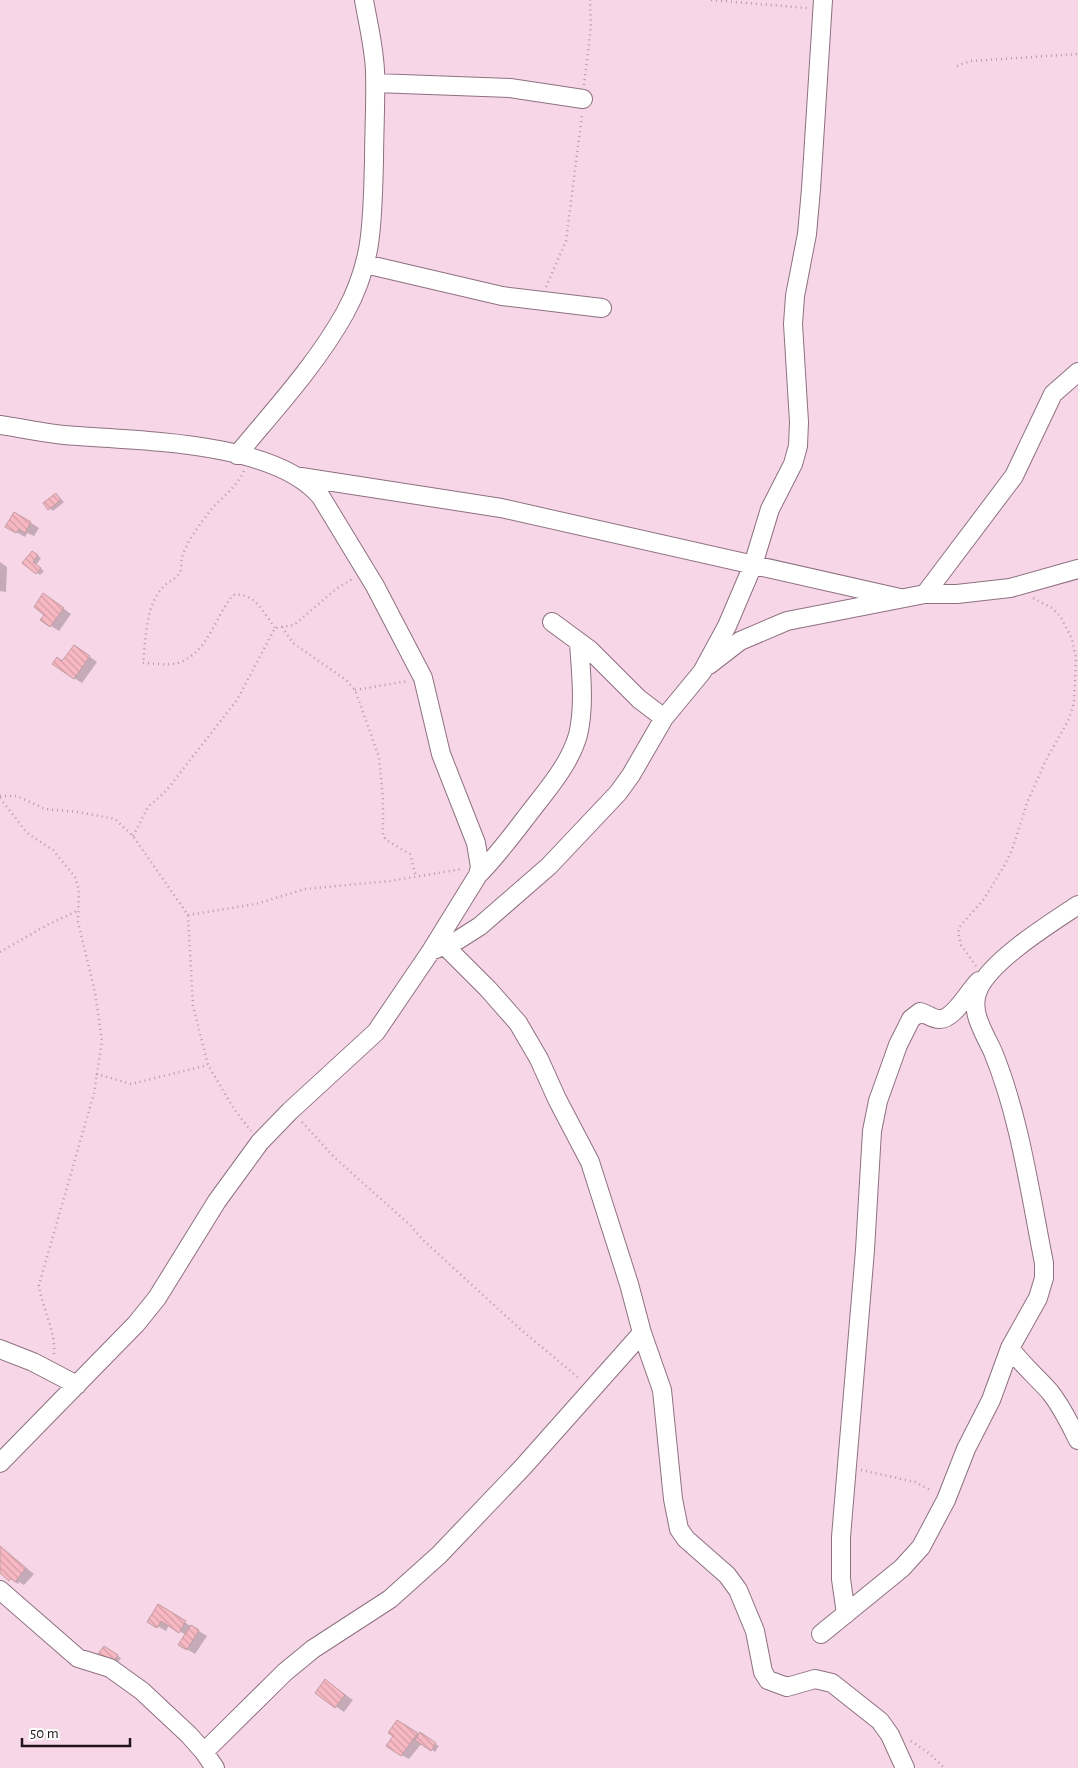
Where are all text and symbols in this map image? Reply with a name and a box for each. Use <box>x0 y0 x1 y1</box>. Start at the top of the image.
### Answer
scale bar <box>22 1716 130 1748</box>
text: 50 m <box>30 1726 59 1741</box>

